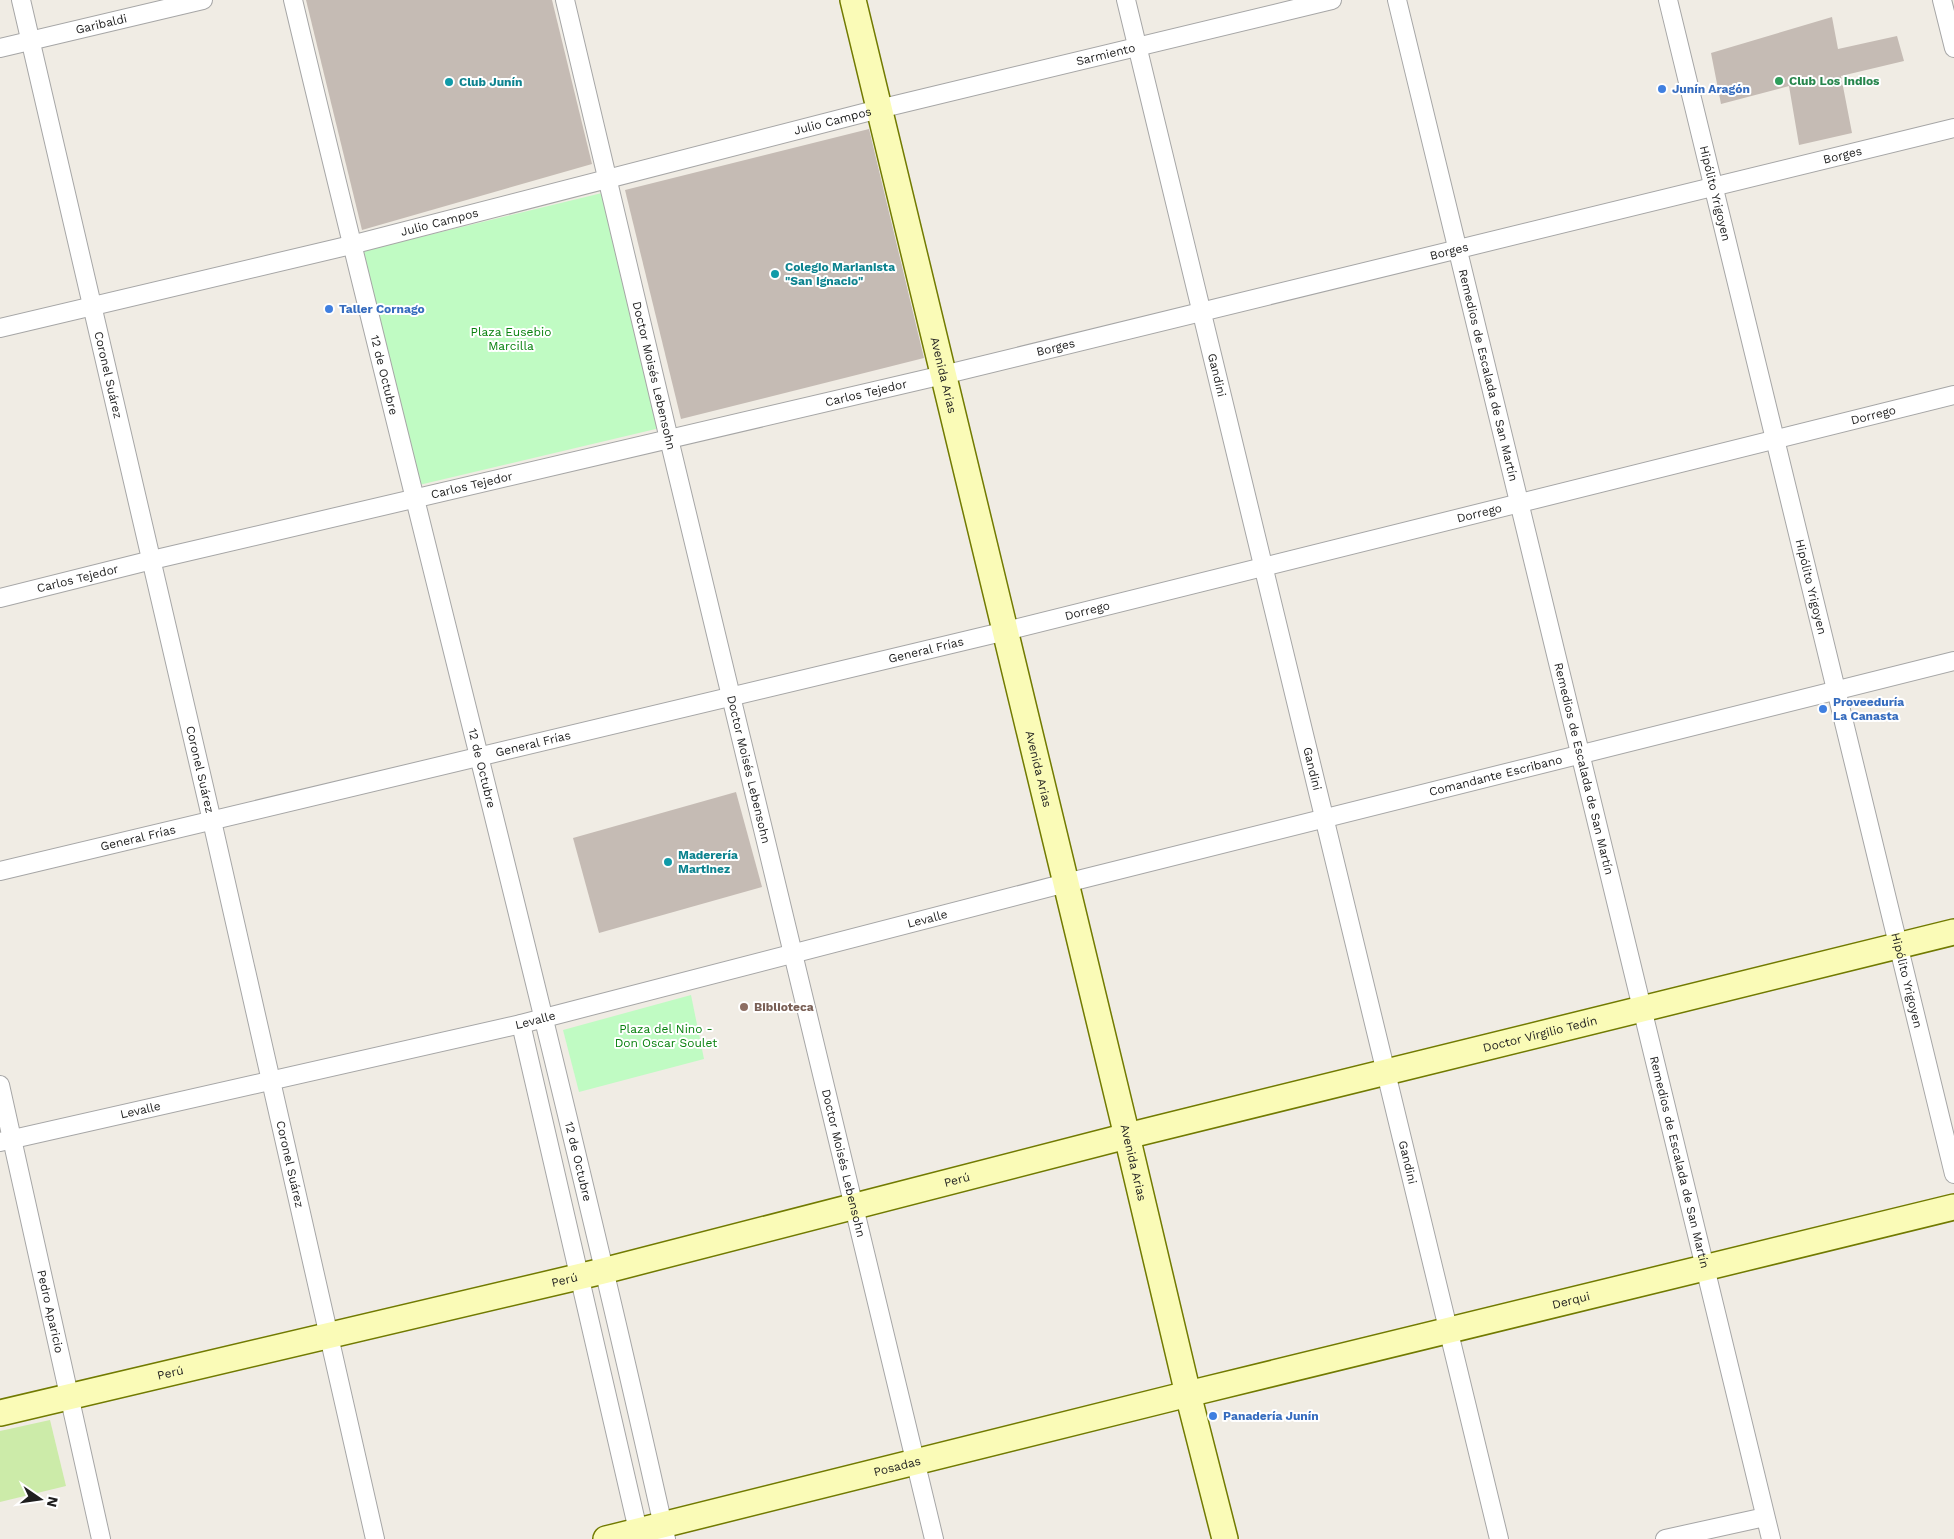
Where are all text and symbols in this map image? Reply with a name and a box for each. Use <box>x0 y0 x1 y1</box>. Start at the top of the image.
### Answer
street label: Garibaldi <box>74 11 128 37</box>
street label: Sarmiento <box>1075 41 1137 68</box>
place label: Club Los Indios <box>1789 74 1880 88</box>
place label: Club Junín <box>459 75 522 89</box>
marker: Club Los Indios <box>1773 75 1785 87</box>
marker: Club Junín <box>443 76 455 88</box>
place label: Junín Aragón <box>1672 82 1750 96</box>
marker: Junín Aragón <box>1656 83 1668 95</box>
street label: Julio Campos <box>792 104 873 138</box>
street label: Hipólito Yrigoyen <box>1697 144 1733 242</box>
street label: Borges <box>1822 144 1863 167</box>
street label: Julio Campos <box>399 205 480 239</box>
street label: Borges <box>1428 240 1470 263</box>
place label: Colegio Marianista "San Ignacio" <box>785 260 895 288</box>
marker: Colegio Marianista "San Ignacio" <box>769 268 781 280</box>
street label: Remedios de Escalada de San Martín <box>1456 268 1521 483</box>
street label: Doctor Moisés Lebensohn <box>630 300 678 451</box>
place label: Taller Cornago <box>339 302 425 316</box>
marker: Taller Cornago <box>323 303 335 315</box>
park label: Plaza Eusebio Marcilla <box>471 325 551 353</box>
street label: Coronel Suárez <box>91 330 125 420</box>
street label: 12 de Octubre <box>368 334 401 416</box>
street label: Avenida Arias <box>928 336 959 415</box>
street label: Borges <box>1035 336 1076 359</box>
street label: Gandini <box>1205 352 1229 398</box>
street label: Carlos Tejedor <box>824 377 908 409</box>
street label: Dorrego <box>1849 403 1897 427</box>
street label: Carlos Tejedor <box>429 469 514 502</box>
street label: Dorrego <box>1455 501 1503 526</box>
street label: Hipólito Yrigoyen <box>1793 538 1829 636</box>
street label: Carlos Tejedor <box>35 562 120 596</box>
street label: Dorrego <box>1063 598 1111 623</box>
street label: General Frías <box>887 634 965 666</box>
street label: Remedios de Escalada de San Martín <box>1551 661 1616 876</box>
street label: Doctor Moisés Lebensohn <box>724 694 773 845</box>
place label: Proveeduría La Canasta <box>1833 695 1904 723</box>
marker: Proveeduría La Canasta <box>1817 703 1829 715</box>
street label: Coronel Suárez <box>183 725 217 814</box>
street label: 12 de Octubre <box>465 727 499 809</box>
street label: General Frías <box>494 728 572 760</box>
street label: Avenida Arias <box>1022 729 1054 809</box>
street label: Gandini <box>1300 746 1324 792</box>
street label: Comandante Escribano <box>1428 752 1564 799</box>
street label: General Frías <box>99 822 177 854</box>
place label: Maderería Martinez <box>678 848 738 876</box>
marker: Maderería Martinez <box>662 856 674 868</box>
street label: Levalle <box>906 907 949 931</box>
street label: Hipólito Yrigoyen <box>1888 931 1925 1029</box>
place label: Biblioteca <box>754 1000 814 1014</box>
marker: Biblioteca <box>738 1001 750 1013</box>
street label: Levalle <box>514 1008 557 1032</box>
street label: Doctor Virgilio Tedín <box>1481 1013 1599 1055</box>
park label: Plaza del Nino - Don Oscar Soulet <box>615 1022 717 1050</box>
street label: Remedios de Escalada de San Martín <box>1647 1055 1712 1270</box>
street label: Doctor Moisés Lebensohn <box>819 1088 868 1239</box>
street label: Levalle <box>119 1099 162 1122</box>
street label: Coronel Suárez <box>273 1119 307 1209</box>
street label: 12 de Octubre <box>562 1120 595 1203</box>
street label: Avenida Arias <box>1117 1123 1149 1202</box>
street label: Gandini <box>1396 1139 1420 1186</box>
street label: Perú <box>942 1170 972 1190</box>
street label: Pedro Aparicio <box>34 1269 66 1354</box>
street label: Perú <box>550 1270 579 1290</box>
street label: Derqui <box>1551 1289 1591 1312</box>
street label: Perú <box>156 1363 185 1383</box>
place label: Panadería Junín <box>1223 1409 1319 1423</box>
marker: Panadería Junín <box>1207 1410 1219 1422</box>
street label: Posadas <box>872 1454 922 1479</box>
north arrow <box>15 1474 65 1524</box>
text: N <box>44 1495 62 1509</box>

